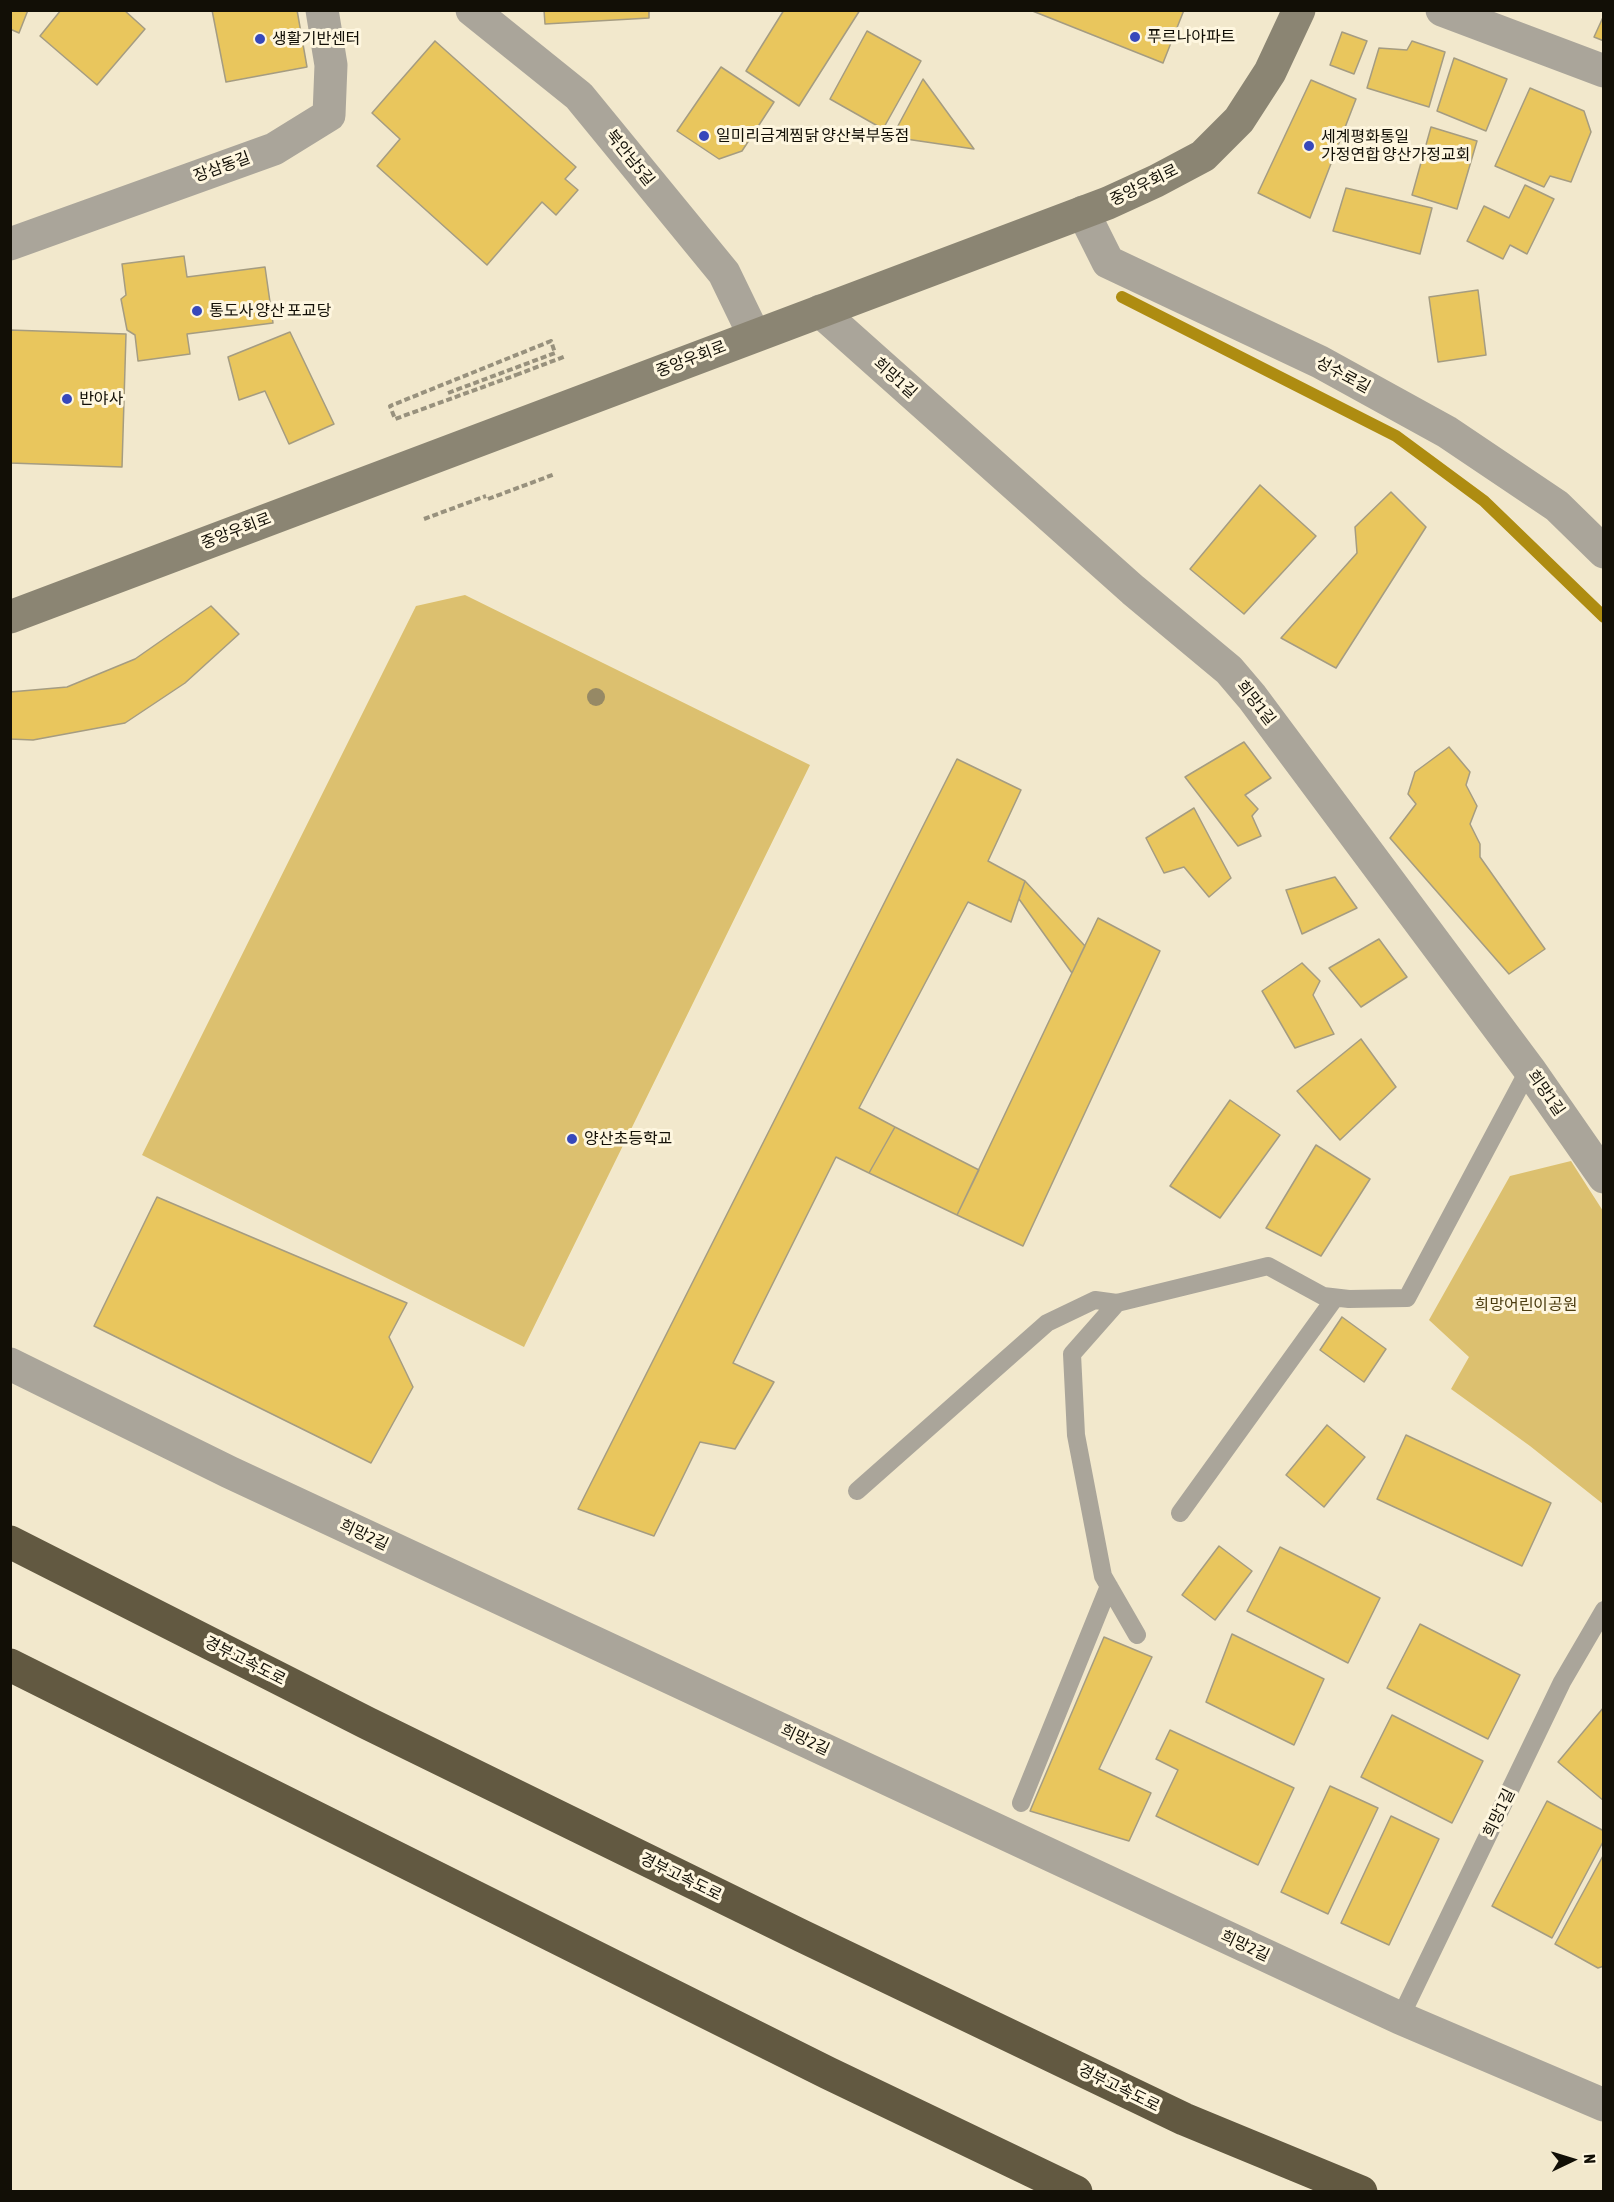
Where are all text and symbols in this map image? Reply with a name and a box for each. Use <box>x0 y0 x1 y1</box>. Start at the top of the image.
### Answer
place label: 푸르나아파트 <box>1147 27 1235 47</box>
place label: 생활기반센터 <box>272 29 360 49</box>
marker: 푸르나아파트 <box>1128 30 1142 44</box>
marker: 생활기반센터 <box>253 32 267 46</box>
street label: 북안남5길 <box>602 126 658 190</box>
place label: 일미리금계찜닭 양산북부동점 <box>716 126 910 146</box>
place label: 세계평화통일 가정연합 양산가정교회 <box>1321 127 1470 165</box>
marker: 일미리금계찜닭 양산북부동점 <box>697 129 711 143</box>
marker: 세계평화통일 가정연합 양산가정교회 <box>1302 139 1316 153</box>
street label: 장삼동길 <box>191 148 253 186</box>
street label: 중앙우회로 <box>1107 160 1181 210</box>
place label: 통도사 양산 포교당 <box>209 301 331 321</box>
marker: 통도사 양산 포교당 <box>190 304 204 318</box>
street label: 중앙우회로 <box>653 337 729 381</box>
street label: 성수로길 <box>1312 353 1374 397</box>
street label: 희망1길 <box>869 354 921 402</box>
place label: 반야사 <box>79 389 123 409</box>
marker: 반야사 <box>60 392 74 406</box>
street label: 중앙우회로 <box>198 509 274 553</box>
street label: 희망1길 <box>1233 677 1279 729</box>
street label: 희망1길 <box>1523 1066 1569 1120</box>
place label: 양산초등학교 <box>584 1129 672 1149</box>
marker: 양산초등학교 <box>565 1132 579 1146</box>
park label: 희망어린이공원 <box>1474 1295 1578 1315</box>
street label: 희망2길 <box>337 1515 391 1555</box>
street label: 경부고속도로 <box>201 1632 289 1690</box>
street label: 희망2길 <box>778 1720 832 1760</box>
street label: 희망1길 <box>1479 1786 1519 1840</box>
street label: 경부고속도로 <box>637 1849 725 1905</box>
street label: 희망2길 <box>1218 1926 1272 1966</box>
street label: 경부고속도로 <box>1075 2060 1163 2116</box>
north arrow <box>1542 2130 1602 2190</box>
text: N <box>1581 2153 1599 2164</box>

